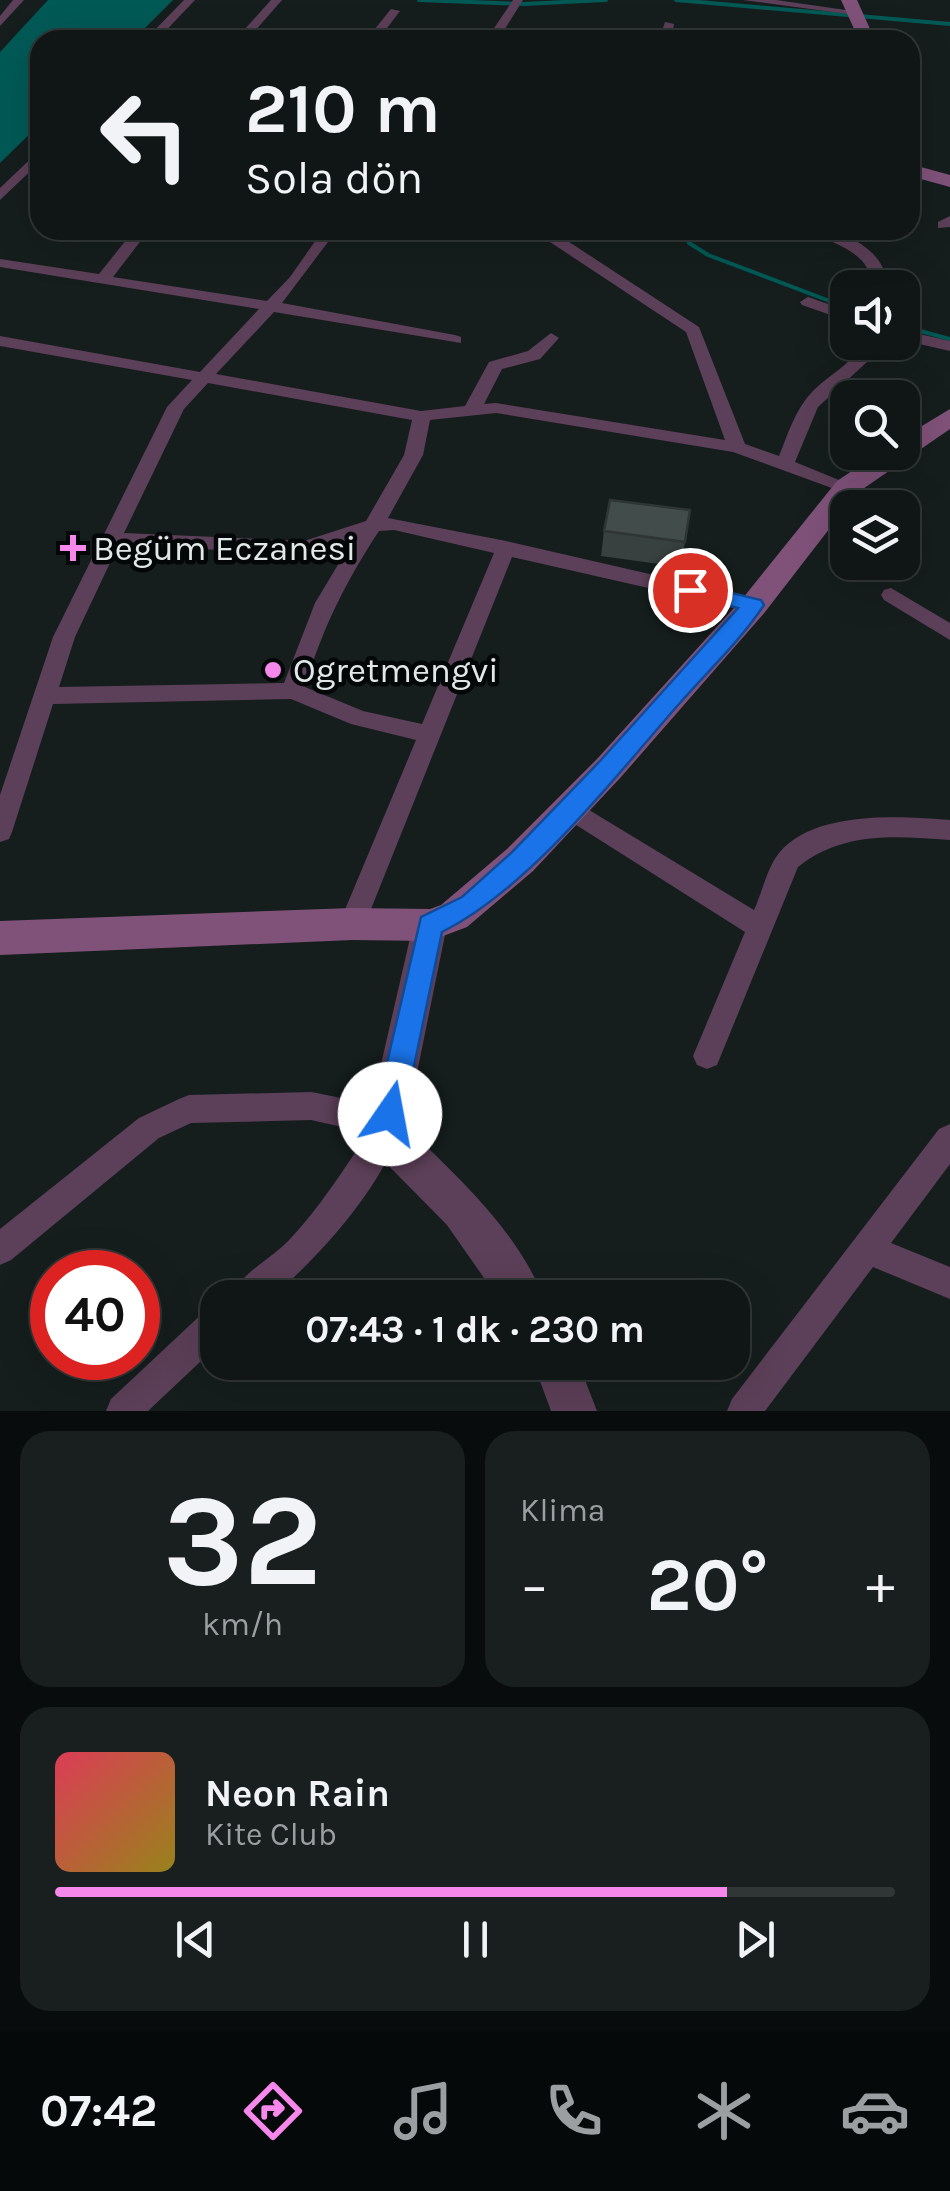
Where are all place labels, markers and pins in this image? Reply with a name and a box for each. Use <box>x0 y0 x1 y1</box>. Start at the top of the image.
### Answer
place label: Begüm Eczanesi <box>93 528 356 569</box>
marker: Begüm Eczanesi <box>62 537 84 559</box>
pin <box>648 548 733 633</box>
place label: Ogretmengvi <box>293 650 499 691</box>
marker: Ogretmengvi <box>262 659 284 681</box>

